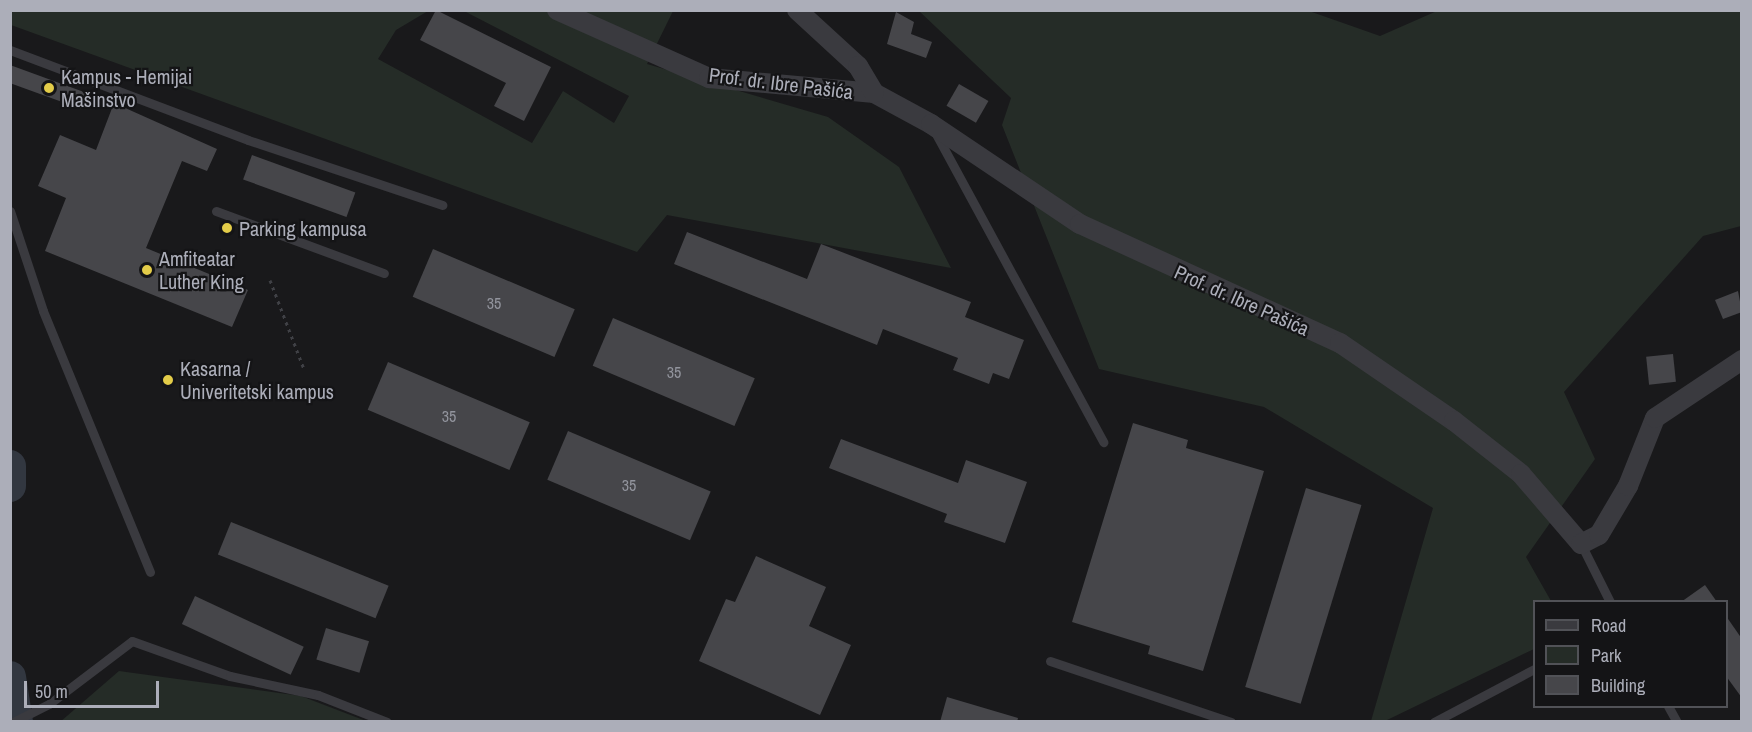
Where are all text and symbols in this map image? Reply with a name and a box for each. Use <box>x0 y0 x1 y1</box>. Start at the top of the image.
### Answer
street label: Prof. dr. Ibre Pašića <box>708 62 854 104</box>
place label: Kampus - Hemijai Mašinstvo <box>61 64 192 111</box>
marker: Kampus - Hemijai Mašinstvo <box>42 81 56 95</box>
place label: Parking kampusa <box>239 216 367 240</box>
marker: Parking kampusa <box>220 221 234 235</box>
place label: Amfiteatar Luther King <box>159 246 244 293</box>
street label: Prof. dr. Ibre Pašića <box>1171 260 1313 340</box>
marker: Amfiteatar Luther King <box>140 263 154 277</box>
house number: 35 <box>487 293 501 313</box>
place label: Kasarna / Univeritetski kampus <box>180 356 334 403</box>
house number: 35 <box>667 362 681 382</box>
marker: Kasarna / Univeritetski kampus <box>161 373 175 387</box>
house number: 35 <box>442 406 456 426</box>
house number: 35 <box>622 475 636 495</box>
legend <box>1533 600 1728 708</box>
text: Road <box>1591 613 1626 638</box>
text: Park <box>1591 643 1621 668</box>
scale bar <box>27 669 162 707</box>
text: Building <box>1591 673 1645 698</box>
text: 50 m <box>35 679 68 704</box>

